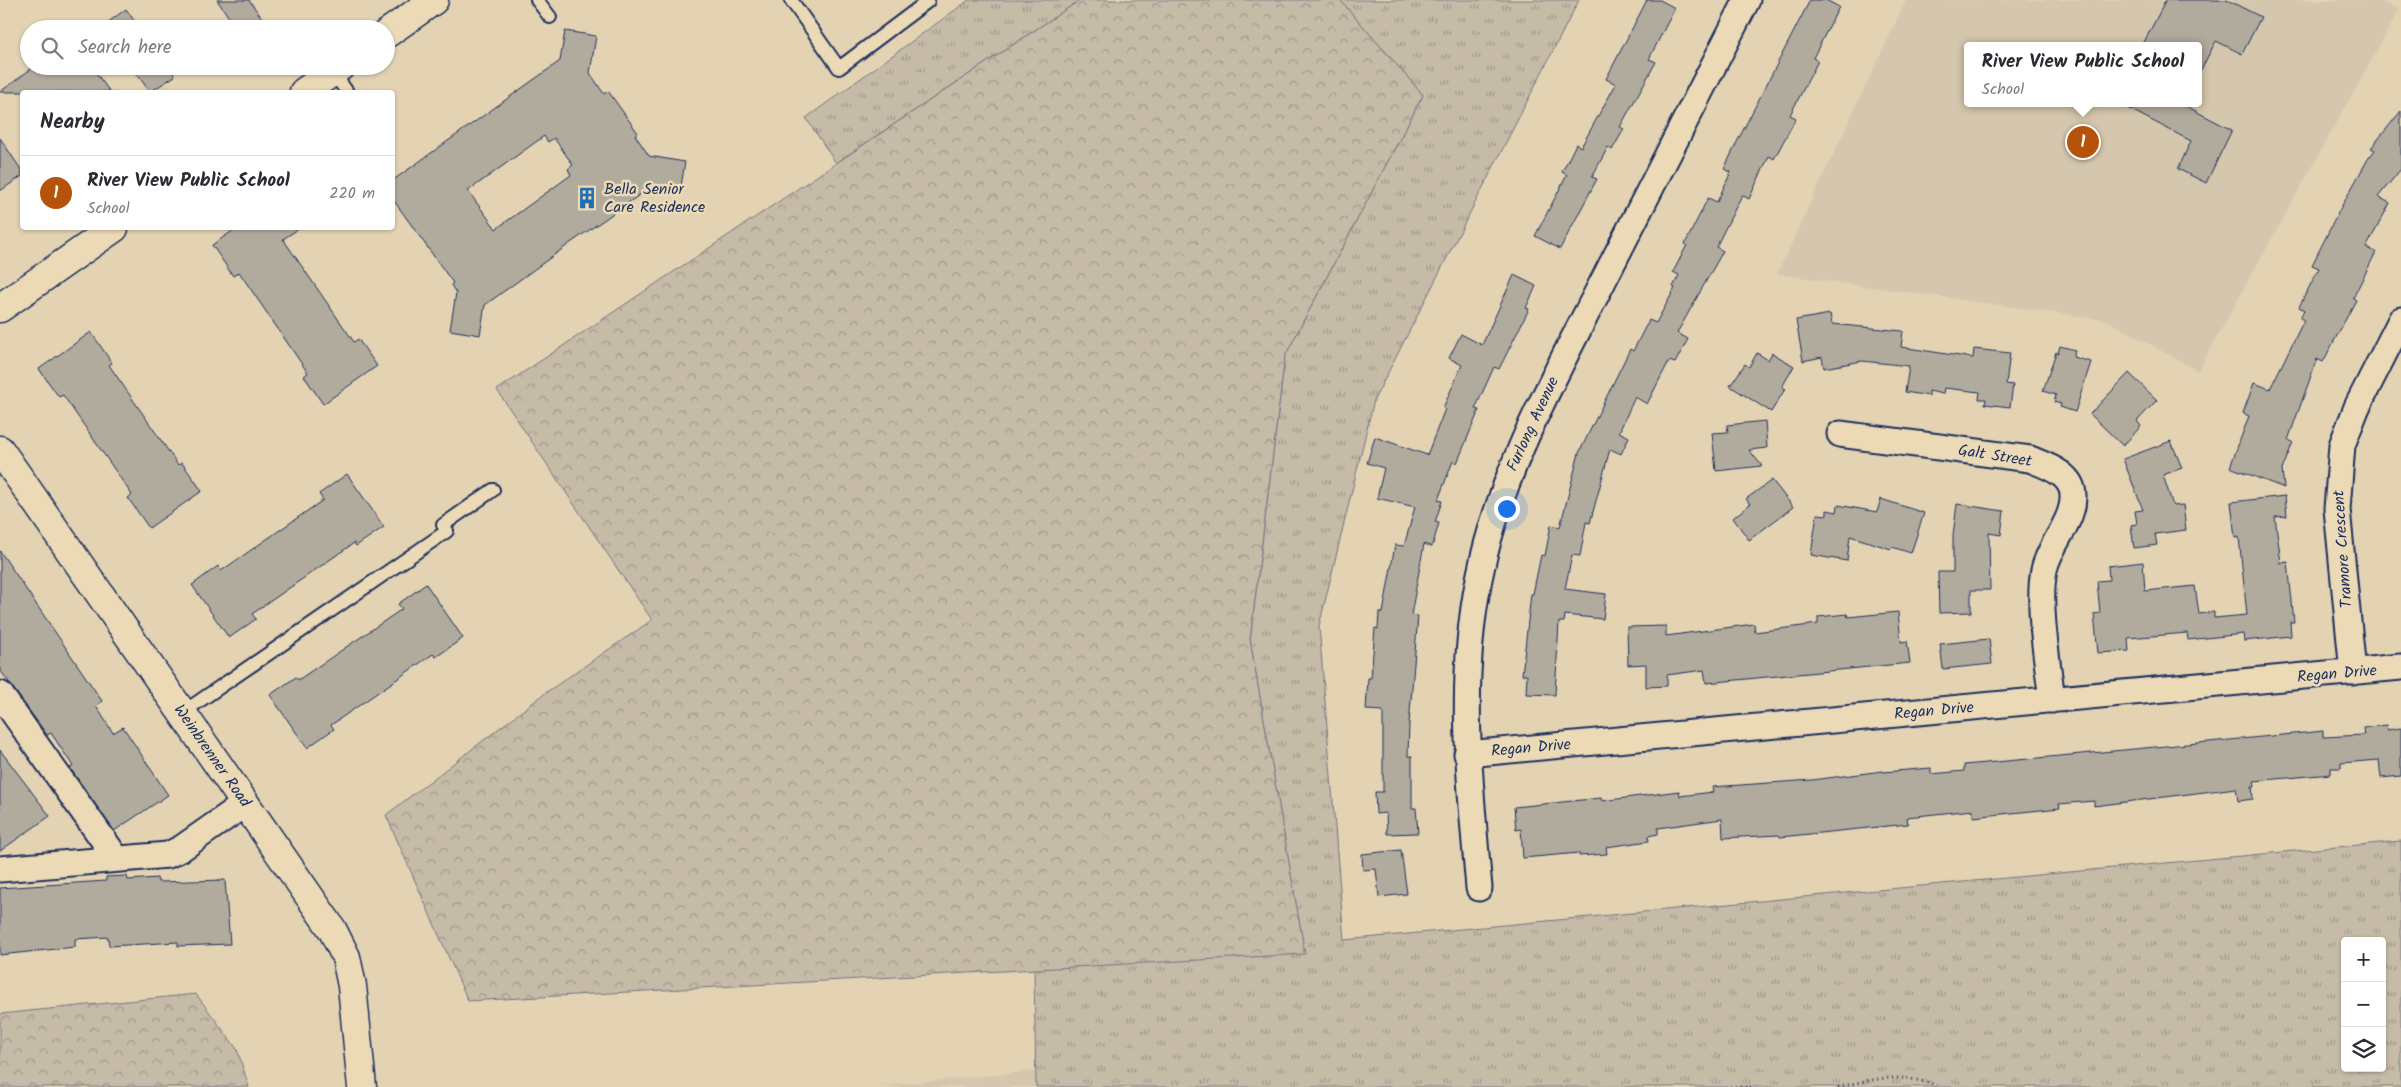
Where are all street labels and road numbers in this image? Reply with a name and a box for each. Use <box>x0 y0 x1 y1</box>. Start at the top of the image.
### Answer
street label: Furlong Avenue <box>1500 372 1566 476</box>
street label: Galt Street <box>1956 438 2034 474</box>
street label: Tramore Crescent <box>2326 488 2360 609</box>
street label: Regan Drive <box>2296 658 2378 690</box>
street label: Regan Drive <box>1893 695 1975 727</box>
street label: Weinbrenner Road <box>167 699 258 814</box>
street label: Regan Drive <box>1490 732 1572 764</box>

